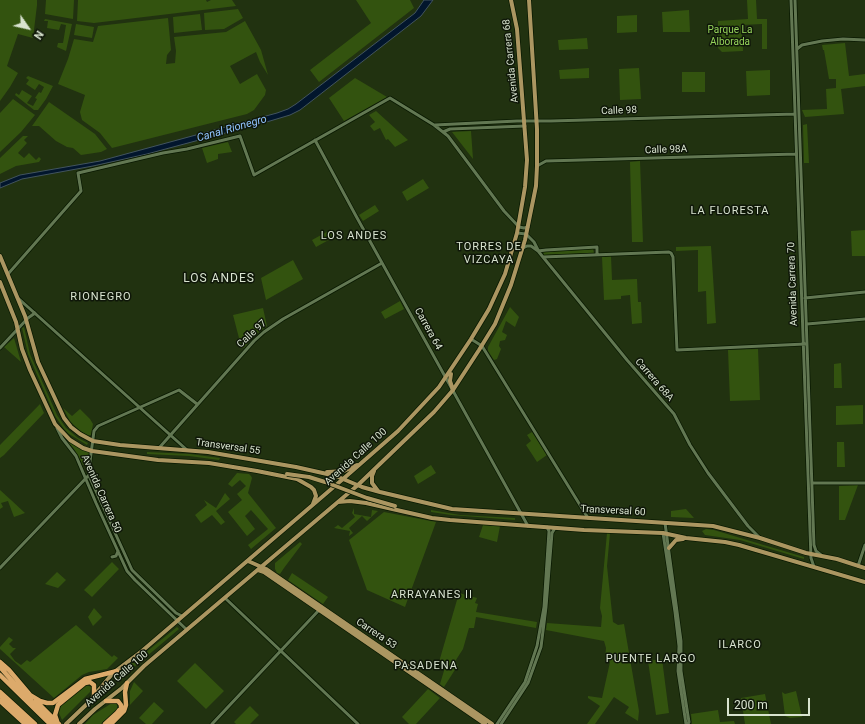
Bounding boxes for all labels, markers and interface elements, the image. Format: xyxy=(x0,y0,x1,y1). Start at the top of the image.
north arrow xyxy=(8,8,48,48)
street label: Avenida Carrera 68 xyxy=(501,19,521,103)
park label: Parque La Alborada xyxy=(708,24,752,48)
text: N xyxy=(31,28,46,42)
street label: Calle 98 xyxy=(601,104,637,118)
water label: Canal Rionegro xyxy=(196,113,268,145)
street label: Calle 98A xyxy=(645,143,687,157)
district label: LA FLORESTA xyxy=(690,204,770,218)
district label: LOS ANDES xyxy=(321,229,387,243)
district label: TORRES DE VIZCAYA xyxy=(456,240,522,266)
street label: Avenida Carrera 70 xyxy=(786,242,800,326)
district label: LOS ANDES xyxy=(183,272,255,286)
district label: RIONEGRO xyxy=(70,290,132,304)
street label: Carrera 64 xyxy=(412,306,444,352)
street label: Calle 97 xyxy=(235,317,269,351)
street label: Carrera 68A xyxy=(632,356,676,404)
street label: Avenida Calle 100 xyxy=(323,426,389,488)
street label: Transversal 55 xyxy=(195,437,261,457)
street label: Avenida Carrera 50 xyxy=(78,453,124,535)
street label: Transversal 60 xyxy=(580,503,646,519)
district label: ARRAYANES II xyxy=(391,588,473,602)
street label: Carrera 53 xyxy=(353,616,399,652)
district label: ILARCO xyxy=(718,638,762,652)
street label: Avenida Calle 100 xyxy=(83,648,151,710)
district label: PUENTE LARGO xyxy=(606,652,696,666)
district label: PASADENA xyxy=(394,659,458,673)
scale bar xyxy=(729,690,812,716)
text: 200 m xyxy=(734,698,768,712)

